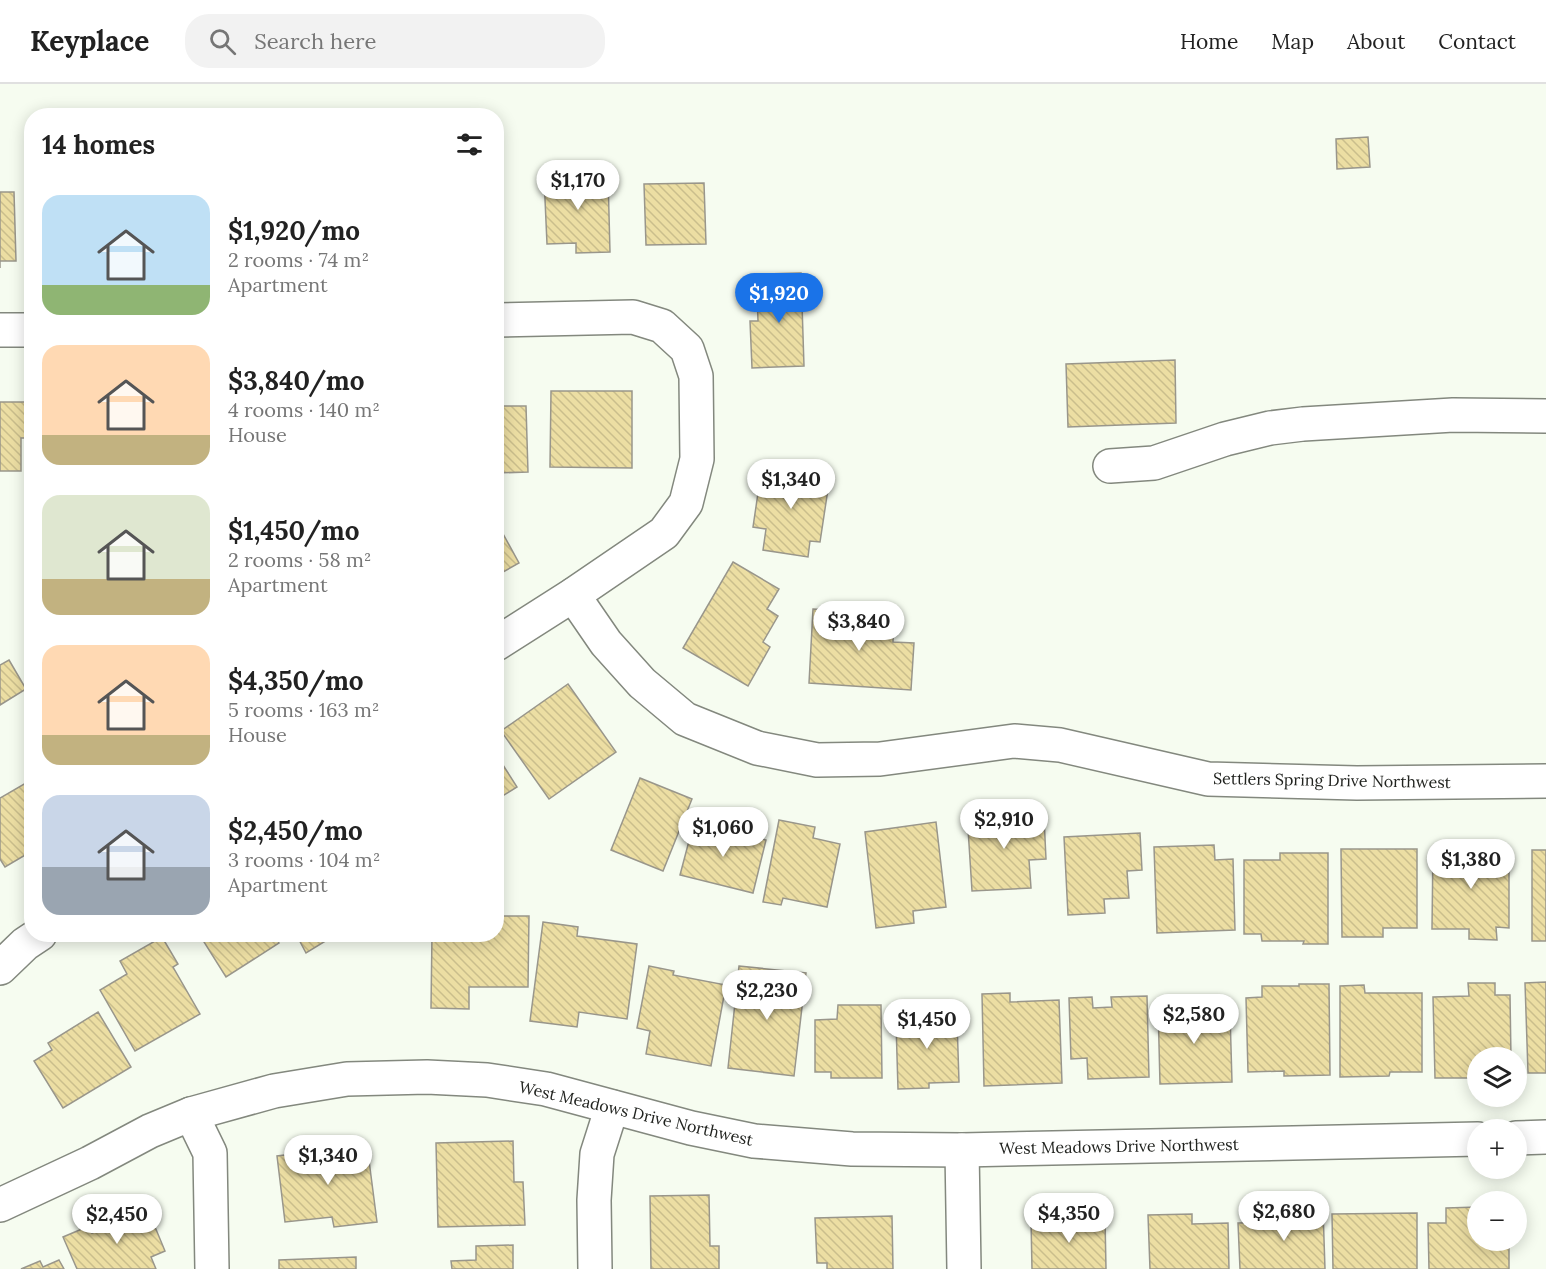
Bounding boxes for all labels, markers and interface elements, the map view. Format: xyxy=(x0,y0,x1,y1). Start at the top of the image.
search box xyxy=(185,14,605,68)
text: Keyplace xyxy=(30,23,149,59)
icon: search xyxy=(206,25,239,58)
text: Search here xyxy=(254,27,376,55)
text: Home xyxy=(1180,28,1238,55)
text: Map xyxy=(1271,28,1314,55)
text: About xyxy=(1347,28,1405,55)
text: Contact xyxy=(1438,28,1516,55)
text: 14 homes xyxy=(42,128,155,161)
icon: filters xyxy=(453,128,486,161)
pin: $1,170 xyxy=(529,160,627,211)
text: $1,170 xyxy=(550,167,606,192)
text: $1,920/mo xyxy=(228,214,360,247)
icon: home xyxy=(90,219,162,291)
text: 2 rooms · 74 m² xyxy=(228,247,369,272)
text: Apartment xyxy=(228,272,328,297)
pin: $1,920 xyxy=(730,273,828,324)
text: $1,920 xyxy=(749,280,809,305)
text: $3,840/mo xyxy=(228,364,364,397)
icon: home xyxy=(90,369,162,441)
text: 4 rooms · 140 m² xyxy=(228,397,380,422)
text: House xyxy=(228,422,287,447)
pin: $1,340 xyxy=(742,459,840,510)
text: $1,340 xyxy=(761,466,821,491)
text: $1,450/mo xyxy=(228,514,360,547)
icon: home xyxy=(90,519,162,591)
text: 2 rooms · 58 m² xyxy=(228,547,372,572)
text: Apartment xyxy=(228,572,328,597)
pin: $3,840 xyxy=(810,601,908,652)
text: $3,840 xyxy=(827,608,891,633)
text: $4,350/mo xyxy=(228,664,364,697)
icon: home xyxy=(90,669,162,741)
text: 5 rooms · 163 m² xyxy=(228,697,380,722)
text: House xyxy=(228,722,287,747)
street label: Settlers Spring Drive Northwest xyxy=(1213,768,1452,792)
pin: $2,910 xyxy=(955,799,1053,850)
text: $2,910 xyxy=(974,806,1034,831)
pin: $1,060 xyxy=(674,807,772,858)
text: $2,450/mo xyxy=(228,814,363,847)
text: $1,060 xyxy=(692,814,754,839)
icon: home xyxy=(90,819,162,891)
pin: $1,380 xyxy=(1422,839,1520,890)
text: $1,380 xyxy=(1441,846,1501,871)
text: 3 rooms · 104 m² xyxy=(228,847,380,872)
text: Apartment xyxy=(228,872,328,897)
pin: $2,230 xyxy=(718,970,816,1021)
text: $2,230 xyxy=(736,977,798,1002)
pin: $2,580 xyxy=(1145,994,1243,1045)
pin: $1,450 xyxy=(878,999,976,1050)
text: $2,580 xyxy=(1163,1001,1225,1026)
text: $1,450 xyxy=(897,1006,957,1031)
map controls xyxy=(1467,1047,1527,1251)
button: layers xyxy=(1467,1047,1527,1107)
street label: West Meadows Drive Northwest xyxy=(517,1076,756,1150)
button: + xyxy=(1467,1119,1527,1179)
street label: West Meadows Drive Northwest xyxy=(999,1134,1240,1158)
pin: $1,340 xyxy=(279,1135,377,1186)
text: $1,340 xyxy=(298,1142,358,1167)
pin: $2,680 xyxy=(1235,1191,1333,1242)
button: − xyxy=(1467,1191,1527,1251)
pin: $4,350 xyxy=(1020,1193,1118,1244)
pin: $2,450 xyxy=(68,1194,166,1245)
text: $2,680 xyxy=(1252,1198,1316,1223)
text: $4,350 xyxy=(1038,1200,1100,1225)
text: $2,450 xyxy=(86,1201,148,1226)

